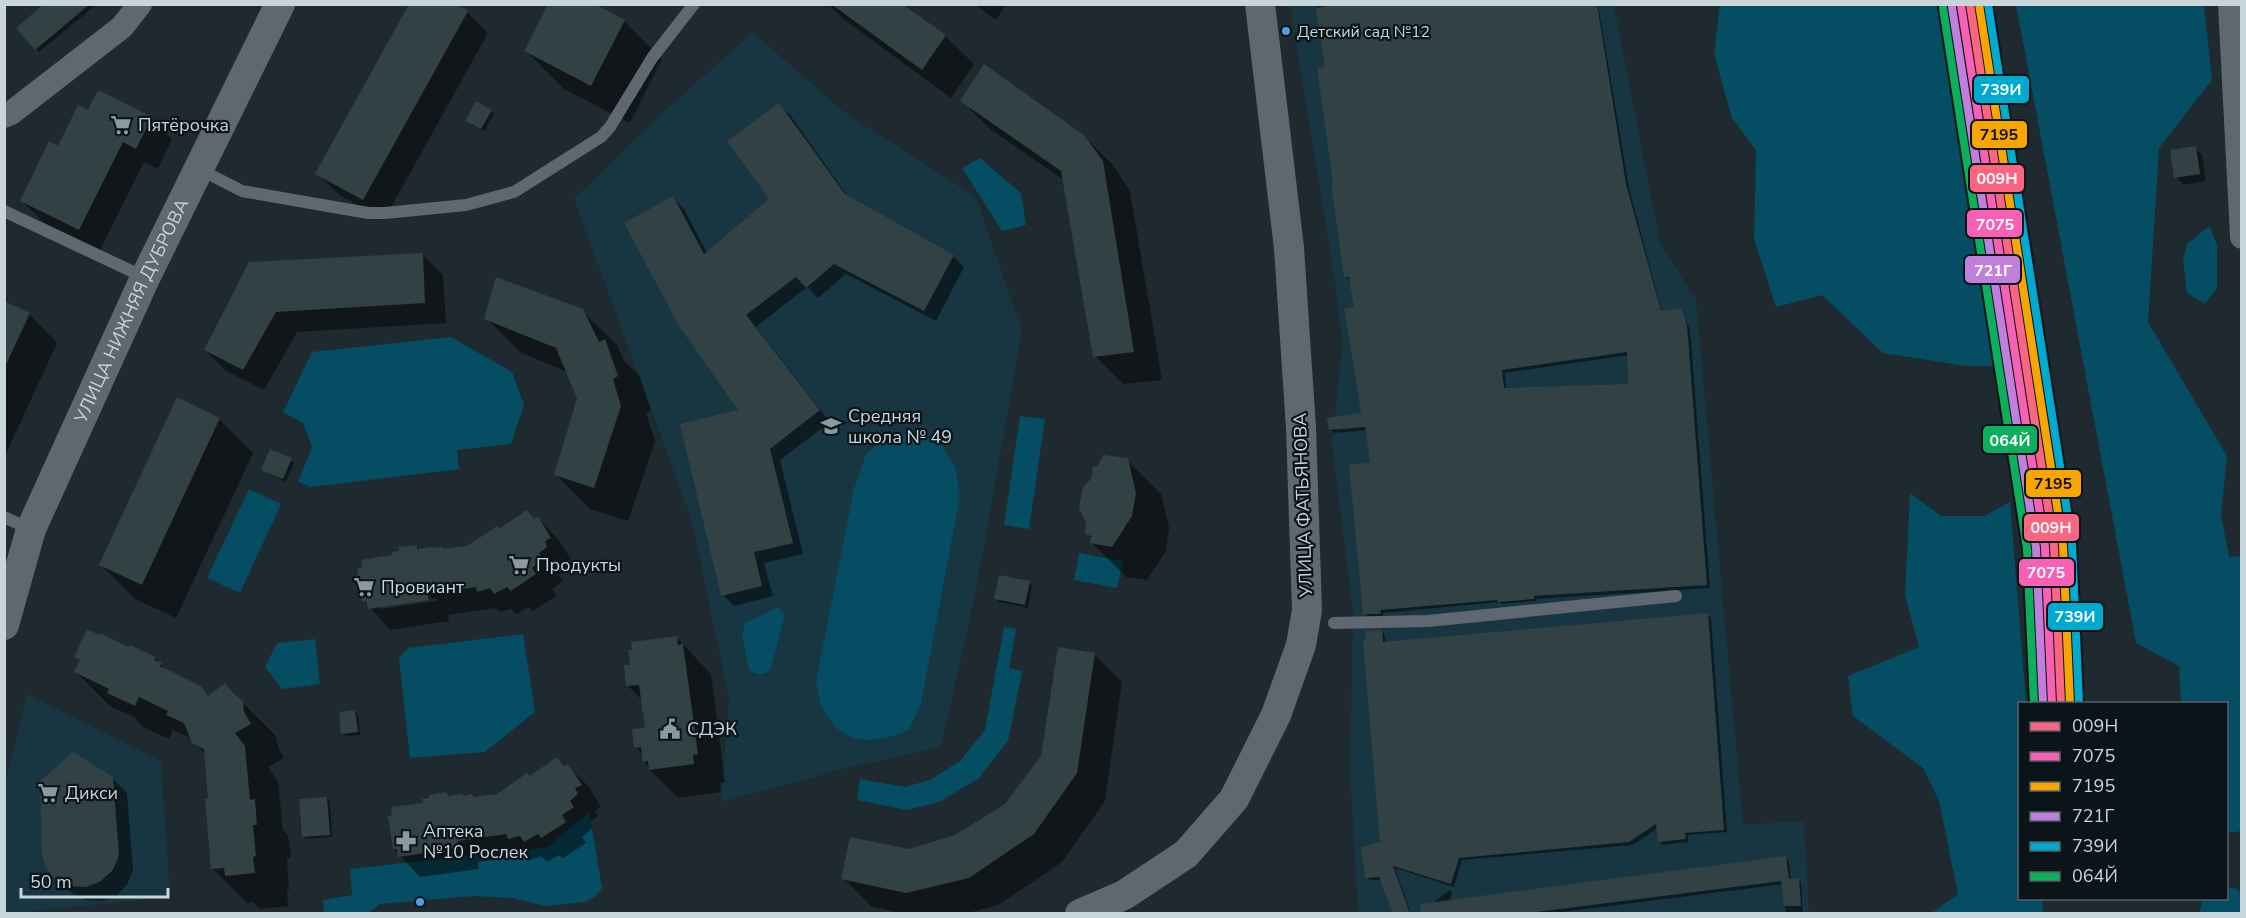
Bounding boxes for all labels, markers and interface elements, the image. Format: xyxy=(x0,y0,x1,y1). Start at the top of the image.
place label: Детский сад №12 xyxy=(1297,21,1430,43)
marker: Детский сад №12 xyxy=(1280,25,1292,37)
line badge: 739И xyxy=(1973,75,2030,104)
text: 739И xyxy=(1981,79,2021,101)
supermarket icon: Пятёрочка xyxy=(109,113,133,137)
place label: Пятёрочка xyxy=(138,113,229,137)
line badge: 7195 xyxy=(1971,120,2028,149)
text: 7195 xyxy=(1980,124,2018,146)
line badge: 009Н xyxy=(1969,164,2025,193)
text: 009Н xyxy=(1976,168,2018,190)
street label: УЛИЦА НИЖНЯЯ ДУБРОВА xyxy=(68,195,194,428)
line badge: 7075 xyxy=(1966,209,2023,238)
text: 7075 xyxy=(1976,214,2014,236)
line badge: 721Г xyxy=(1964,255,2021,284)
text: 721Г xyxy=(1974,260,2012,282)
place label: Средняя школа № 49 xyxy=(848,404,952,449)
street label: УЛИЦА ФАТЬЯНОВА xyxy=(1288,412,1318,599)
school or university icon: Средняя школа № 49 xyxy=(819,414,843,438)
line badge: 064Й xyxy=(1982,425,2038,454)
text: 064Й xyxy=(1990,430,2030,452)
line badge: 7195 xyxy=(2025,469,2082,498)
text: 7195 xyxy=(2034,473,2072,495)
line badge: 009Н xyxy=(2023,513,2080,542)
text: 009Н xyxy=(2030,517,2072,539)
supermarket icon: Продукты xyxy=(507,553,531,577)
place label: Продукты xyxy=(536,553,621,577)
line badge: 7075 xyxy=(2018,558,2075,587)
text: 7075 xyxy=(2027,562,2065,584)
supermarket icon: Провиант xyxy=(352,575,376,599)
place label: Провиант xyxy=(381,575,464,599)
line badge: 739И xyxy=(2047,602,2104,631)
text: 739И xyxy=(2055,606,2095,628)
legend xyxy=(2018,702,2228,900)
text: 009Н xyxy=(2072,714,2118,738)
public building icon: СДЭК xyxy=(658,717,682,741)
place label: СДЭК xyxy=(687,717,737,741)
text: 7075 xyxy=(2072,744,2115,768)
text: 7195 xyxy=(2072,774,2115,798)
supermarket icon: Дикси xyxy=(36,781,60,805)
place label: Дикси xyxy=(65,781,118,805)
text: 721Г xyxy=(2072,804,2114,828)
place label: Аптека №10 Рослек xyxy=(423,819,529,864)
pharmacy icon: Аптека №10 Рослек xyxy=(394,829,418,853)
text: 739И xyxy=(2072,834,2118,858)
scale bar xyxy=(21,861,168,899)
text: 064Й xyxy=(2072,864,2118,888)
text: 50 m xyxy=(30,870,72,894)
unlabelled marker xyxy=(414,896,426,908)

